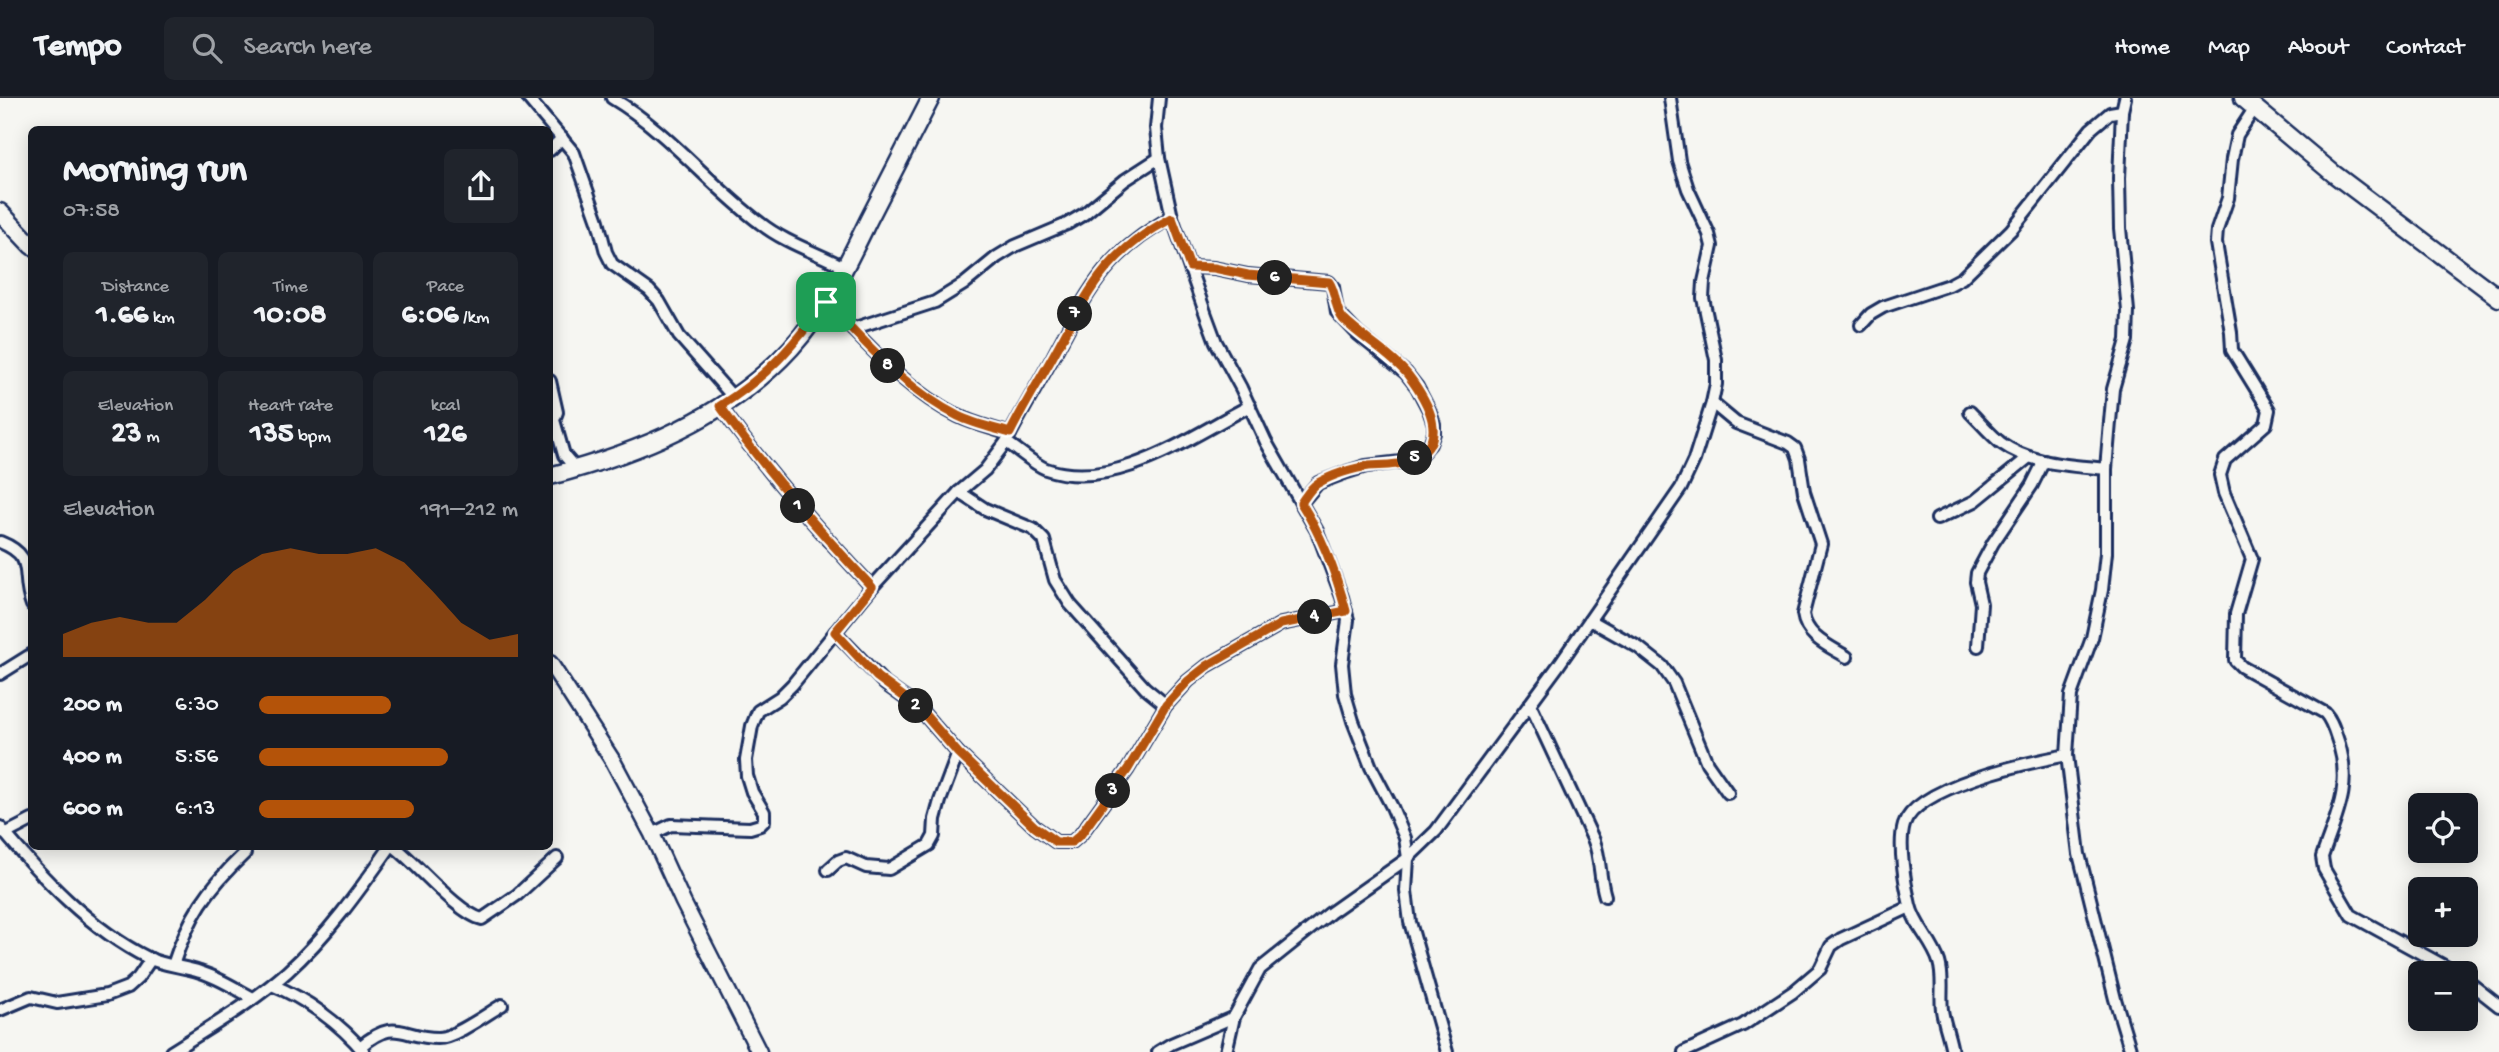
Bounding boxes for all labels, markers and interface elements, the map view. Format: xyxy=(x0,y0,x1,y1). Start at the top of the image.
search box xyxy=(164,17,654,80)
text: Tempo xyxy=(35,29,122,67)
icon: search xyxy=(188,29,226,67)
text: Search here xyxy=(244,33,372,64)
text: Home xyxy=(2114,34,2170,63)
text: Map xyxy=(2208,34,2250,63)
text: About xyxy=(2288,34,2348,63)
text: Contact xyxy=(2386,34,2464,63)
button: share xyxy=(444,149,518,223)
text: Morning run xyxy=(63,150,247,194)
text: 07:58 xyxy=(63,198,120,225)
pin: 6 xyxy=(1258,260,1292,296)
text: 6 xyxy=(1270,266,1279,289)
pin xyxy=(796,272,856,332)
text: Distance xyxy=(102,276,169,299)
text: Time xyxy=(273,276,308,299)
text: Pace xyxy=(427,276,464,299)
icon: arrive xyxy=(807,283,845,321)
pin: 7 xyxy=(1058,296,1092,332)
text: 1.66 xyxy=(96,299,148,334)
text: 10:08 xyxy=(254,299,327,334)
text: 6:06 xyxy=(402,299,458,334)
text: 7 xyxy=(1070,302,1079,325)
text: km xyxy=(148,307,175,330)
text: /km xyxy=(458,307,489,330)
pin: 8 xyxy=(870,348,906,384)
text: 8 xyxy=(882,354,893,377)
text: Elevation xyxy=(98,395,173,418)
text: Heart rate xyxy=(248,395,333,418)
text: kcal xyxy=(431,395,460,418)
text: 23 xyxy=(111,418,142,453)
text: 135 xyxy=(250,418,294,453)
text: 126 xyxy=(424,418,467,453)
text: m xyxy=(142,426,160,449)
text: bpm xyxy=(294,426,331,449)
pin: 5 xyxy=(1398,440,1432,476)
text: 5 xyxy=(1410,446,1420,469)
pin: 1 xyxy=(780,488,816,524)
text: 1 xyxy=(794,494,801,517)
text: Elevation xyxy=(63,497,154,524)
text: 191–212 m xyxy=(420,497,518,524)
pin: 4 xyxy=(1298,600,1332,634)
text: 4 xyxy=(1310,605,1319,628)
pin: 2 xyxy=(898,688,934,724)
text: 200 m xyxy=(63,692,122,719)
text: 6:30 xyxy=(175,692,219,719)
text: 2 xyxy=(911,694,920,717)
text: 400 m xyxy=(63,744,122,771)
text: 5:56 xyxy=(175,744,218,771)
pin: 3 xyxy=(1096,774,1130,808)
text: 3 xyxy=(1108,779,1117,802)
map controls xyxy=(2408,793,2478,1031)
button: locate xyxy=(2408,793,2478,863)
text: 600 m xyxy=(63,796,123,823)
text: 6:13 xyxy=(175,796,215,823)
button: + xyxy=(2408,877,2478,947)
button: − xyxy=(2408,961,2478,1031)

